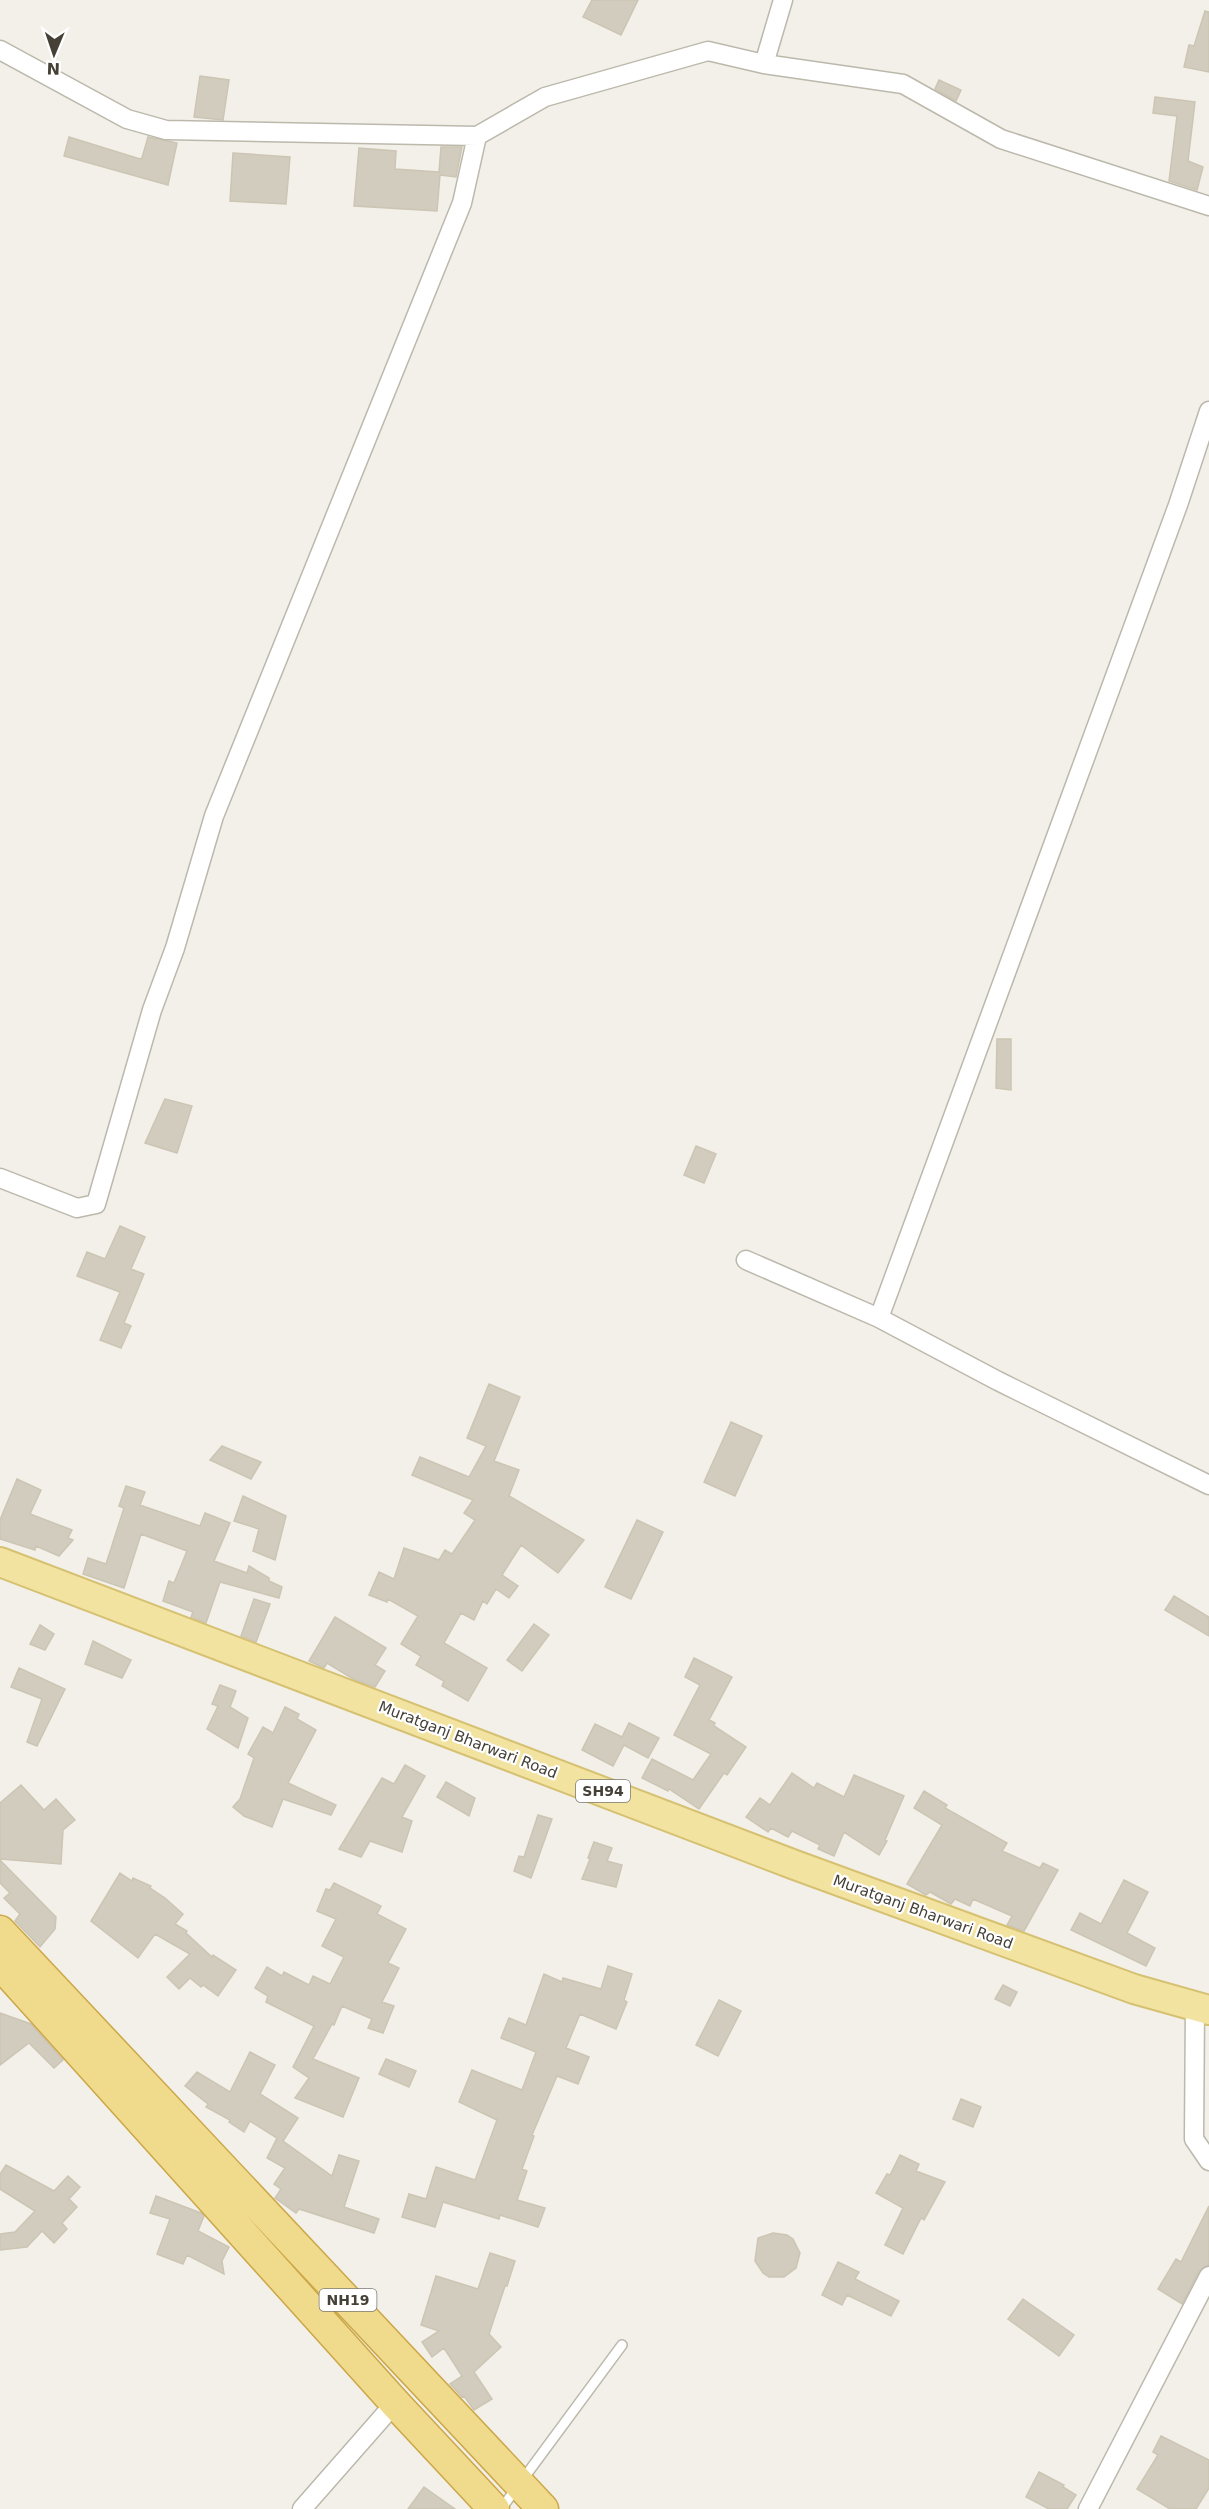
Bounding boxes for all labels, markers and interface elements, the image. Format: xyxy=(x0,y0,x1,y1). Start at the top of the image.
north arrow xyxy=(24,24,84,84)
text: N xyxy=(46,59,61,78)
street label: Muratganj Bharwari Road xyxy=(376,1698,560,1782)
road number: SH94 xyxy=(576,1780,630,1802)
street label: Muratganj Bharwari Road xyxy=(831,1871,1015,1953)
road number: NH19 xyxy=(320,2289,376,2311)

